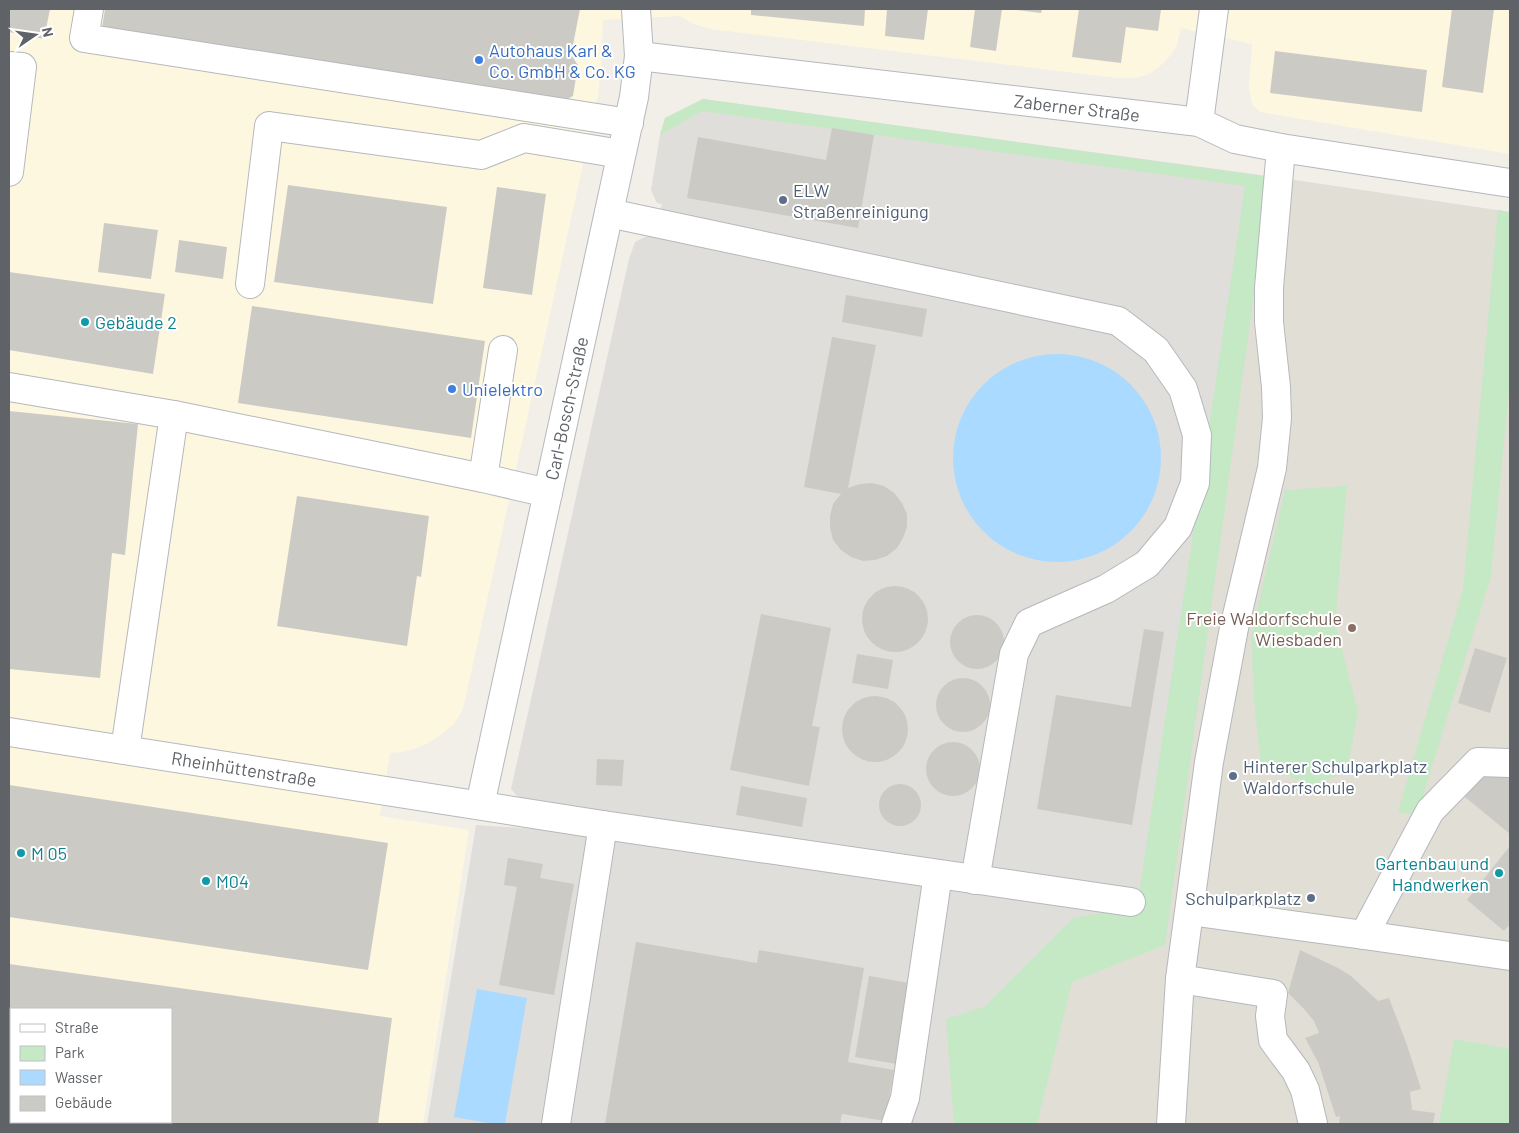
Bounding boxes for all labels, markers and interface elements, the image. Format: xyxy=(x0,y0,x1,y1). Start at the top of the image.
north arrow xyxy=(10,10,60,60)
text: N xyxy=(39,26,57,38)
place label: Autohaus Karl & Co. GmbH & Co. KG xyxy=(489,39,636,82)
marker: Autohaus Karl & Co. GmbH & Co. KG xyxy=(473,54,485,66)
street label: Zaberner Straße xyxy=(1013,89,1141,126)
place label: ELW Straßenreinigung xyxy=(793,179,929,222)
marker: ELW Straßenreinigung xyxy=(777,194,789,206)
place label: Gebäude 2 xyxy=(95,311,177,333)
marker: Gebäude 2 xyxy=(79,316,91,328)
street label: Carl-Bosch-Straße xyxy=(540,335,593,482)
place label: Unielektro xyxy=(462,378,543,400)
marker: Unielektro xyxy=(446,383,458,395)
place label: Freie Waldorfschule Wiesbaden xyxy=(1186,607,1342,650)
marker: Freie Waldorfschule Wiesbaden xyxy=(1346,622,1358,634)
street label: Rheinhüttenstraße xyxy=(170,747,318,791)
place label: Hinterer Schulparkplatz Waldorfschule xyxy=(1243,755,1427,798)
marker: Hinterer Schulparkplatz Waldorfschule xyxy=(1227,770,1239,782)
place label: M 05 xyxy=(31,842,67,864)
marker: M 05 xyxy=(15,847,27,859)
place label: Gartenbau und Handwerken xyxy=(1375,852,1489,895)
marker: Gartenbau und Handwerken xyxy=(1493,867,1505,879)
place label: M04 xyxy=(216,870,249,892)
marker: M04 xyxy=(200,875,212,887)
place label: Schulparkplatz xyxy=(1185,887,1301,909)
marker: Schulparkplatz xyxy=(1305,892,1317,904)
legend xyxy=(10,1008,172,1123)
text: Straße xyxy=(55,1018,99,1036)
text: Park xyxy=(55,1043,85,1061)
text: Wasser xyxy=(55,1068,103,1086)
text: Gebäude xyxy=(55,1093,112,1111)

